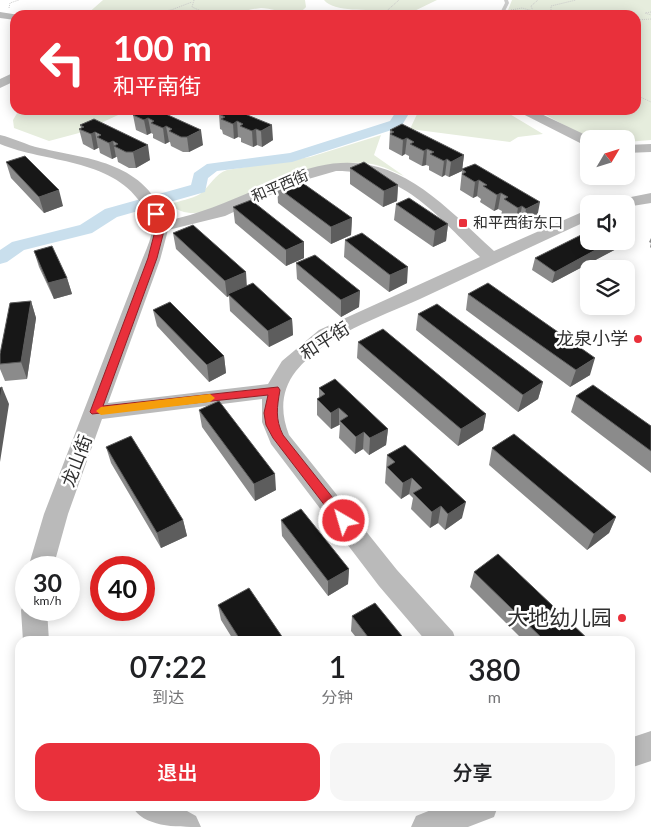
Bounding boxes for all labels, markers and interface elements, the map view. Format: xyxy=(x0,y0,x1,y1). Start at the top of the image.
text: 100 m xyxy=(113,26,212,68)
icon: left xyxy=(30,30,95,95)
text: 和平南街 xyxy=(113,72,201,99)
north arrow xyxy=(580,130,635,185)
map controls xyxy=(580,130,635,315)
street label: 和平西街 xyxy=(248,165,311,205)
pin xyxy=(135,193,177,235)
button: sound xyxy=(580,195,635,250)
icon: arrive xyxy=(142,200,170,228)
place label: 和平西街东口 xyxy=(473,213,563,231)
marker: 和平西街东口 xyxy=(457,217,469,229)
button: layers xyxy=(580,260,635,315)
street label: 和平街 xyxy=(296,317,353,364)
place label: 龙泉小学 xyxy=(556,327,628,349)
marker: 龙泉小学 xyxy=(632,333,644,345)
street label: 龙山街 xyxy=(56,431,96,490)
position arrow xyxy=(317,494,369,546)
speed limit sign: 40 xyxy=(90,556,155,621)
text: 30 xyxy=(33,567,62,597)
text: km/h xyxy=(33,593,62,608)
place label: 大地幼儿园 xyxy=(507,604,612,629)
marker: 大地幼儿园 xyxy=(616,612,628,624)
text: 07:22 xyxy=(130,648,207,684)
text: 1 xyxy=(329,648,346,684)
text: 380 xyxy=(468,651,520,687)
text: 到达 xyxy=(152,687,184,706)
text: 分钟 xyxy=(321,687,354,706)
text: m xyxy=(488,687,501,706)
button: 退出 xyxy=(35,743,320,801)
button: 分享 xyxy=(330,743,615,801)

